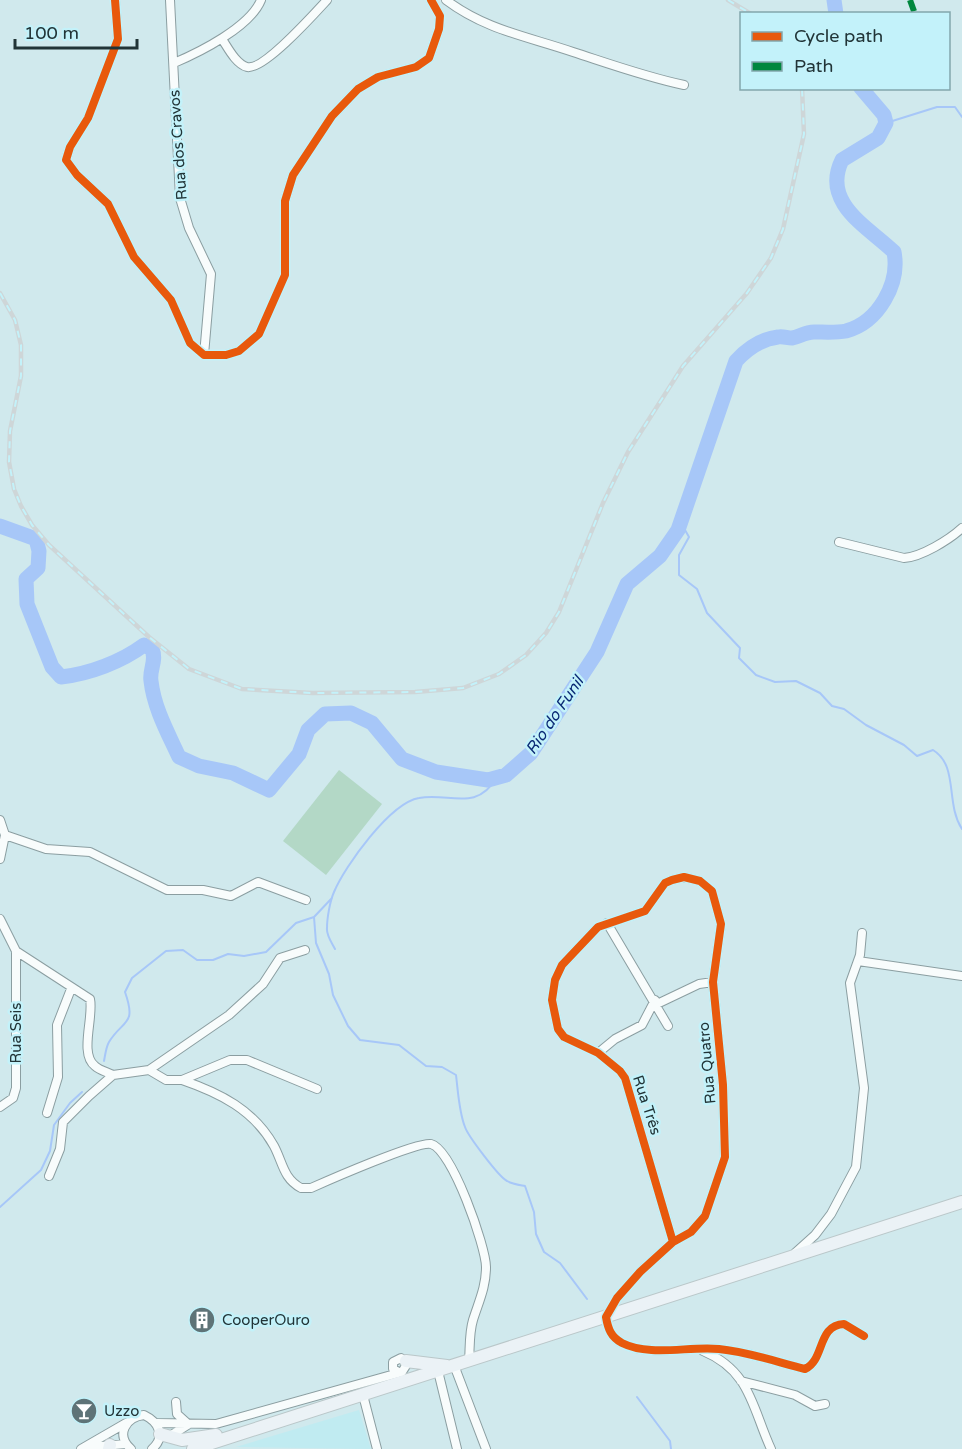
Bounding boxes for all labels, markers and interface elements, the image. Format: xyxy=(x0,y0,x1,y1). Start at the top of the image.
scale bar xyxy=(15,12,136,50)
legend xyxy=(740,12,950,90)
text: 100 m xyxy=(24,22,79,44)
text: Cycle path xyxy=(794,25,883,47)
text: Path xyxy=(794,55,833,77)
street label: Rua dos Cravos xyxy=(165,89,191,201)
water label: Rio do Funil xyxy=(521,671,589,758)
street label: Rua Seis xyxy=(7,1003,25,1063)
street label: Rua Quatro xyxy=(694,1021,720,1105)
street label: Rua Três xyxy=(629,1073,665,1137)
building icon: CooperOuro xyxy=(187,1305,217,1335)
place label: CooperOuro xyxy=(222,1311,310,1329)
bar icon: Uzzo xyxy=(69,1396,99,1426)
place label: Uzzo xyxy=(104,1402,139,1420)

